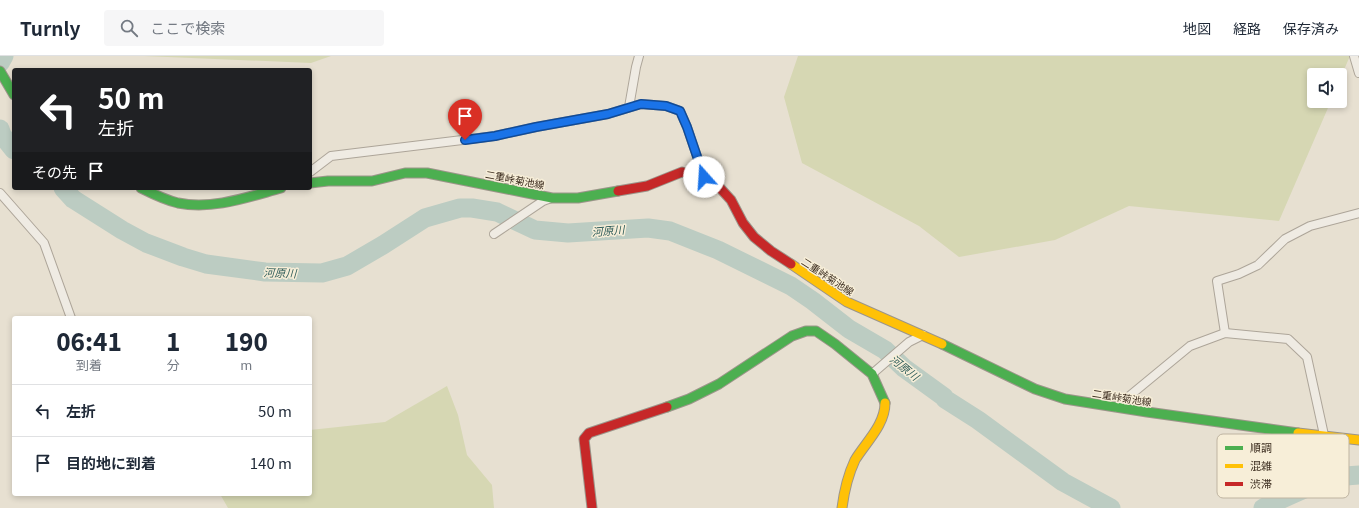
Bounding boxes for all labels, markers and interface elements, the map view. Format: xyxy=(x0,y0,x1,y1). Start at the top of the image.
search box xyxy=(104,10,384,46)
text: Turnly xyxy=(20,14,80,41)
icon: search xyxy=(118,17,140,39)
text: ここで検索 xyxy=(150,17,225,38)
text: 地図 xyxy=(1183,18,1211,38)
text: 経路 xyxy=(1233,18,1261,38)
text: 保存済み xyxy=(1283,18,1339,38)
map controls xyxy=(1307,68,1347,108)
button: sound xyxy=(1307,68,1347,108)
text: 50 m xyxy=(98,77,164,117)
icon: left xyxy=(32,84,84,136)
pin xyxy=(448,99,482,140)
icon: arrive xyxy=(454,105,476,127)
text: 左折 xyxy=(98,114,134,140)
position arrow xyxy=(683,156,725,198)
icon: arrive xyxy=(85,160,107,182)
text: その先 xyxy=(32,161,77,182)
street label: 二重峠菊池線 xyxy=(484,166,546,192)
water label: 河原川 xyxy=(591,221,626,239)
street label: 二重峠菊池線 xyxy=(799,253,857,299)
water label: 河原川 xyxy=(263,263,298,281)
text: 06:41 xyxy=(56,323,122,358)
text: 1 xyxy=(166,323,180,358)
text: 190 xyxy=(225,323,268,358)
water label: 河原川 xyxy=(887,350,924,384)
text: 到着 xyxy=(76,355,102,374)
text: 分 xyxy=(167,355,180,374)
text: m xyxy=(240,355,252,374)
street label: 二重峠菊池線 xyxy=(1091,385,1153,409)
icon: left xyxy=(32,400,54,422)
text: 左折 xyxy=(66,400,96,421)
text: 50 m xyxy=(258,400,292,421)
legend xyxy=(1217,434,1349,498)
text: 順調 xyxy=(1250,439,1272,455)
icon: arrive xyxy=(32,452,54,474)
text: 目的地に到着 xyxy=(66,452,156,473)
text: 140 m xyxy=(250,452,292,473)
text: 混雑 xyxy=(1250,457,1272,473)
text: 渋滞 xyxy=(1250,475,1272,491)

